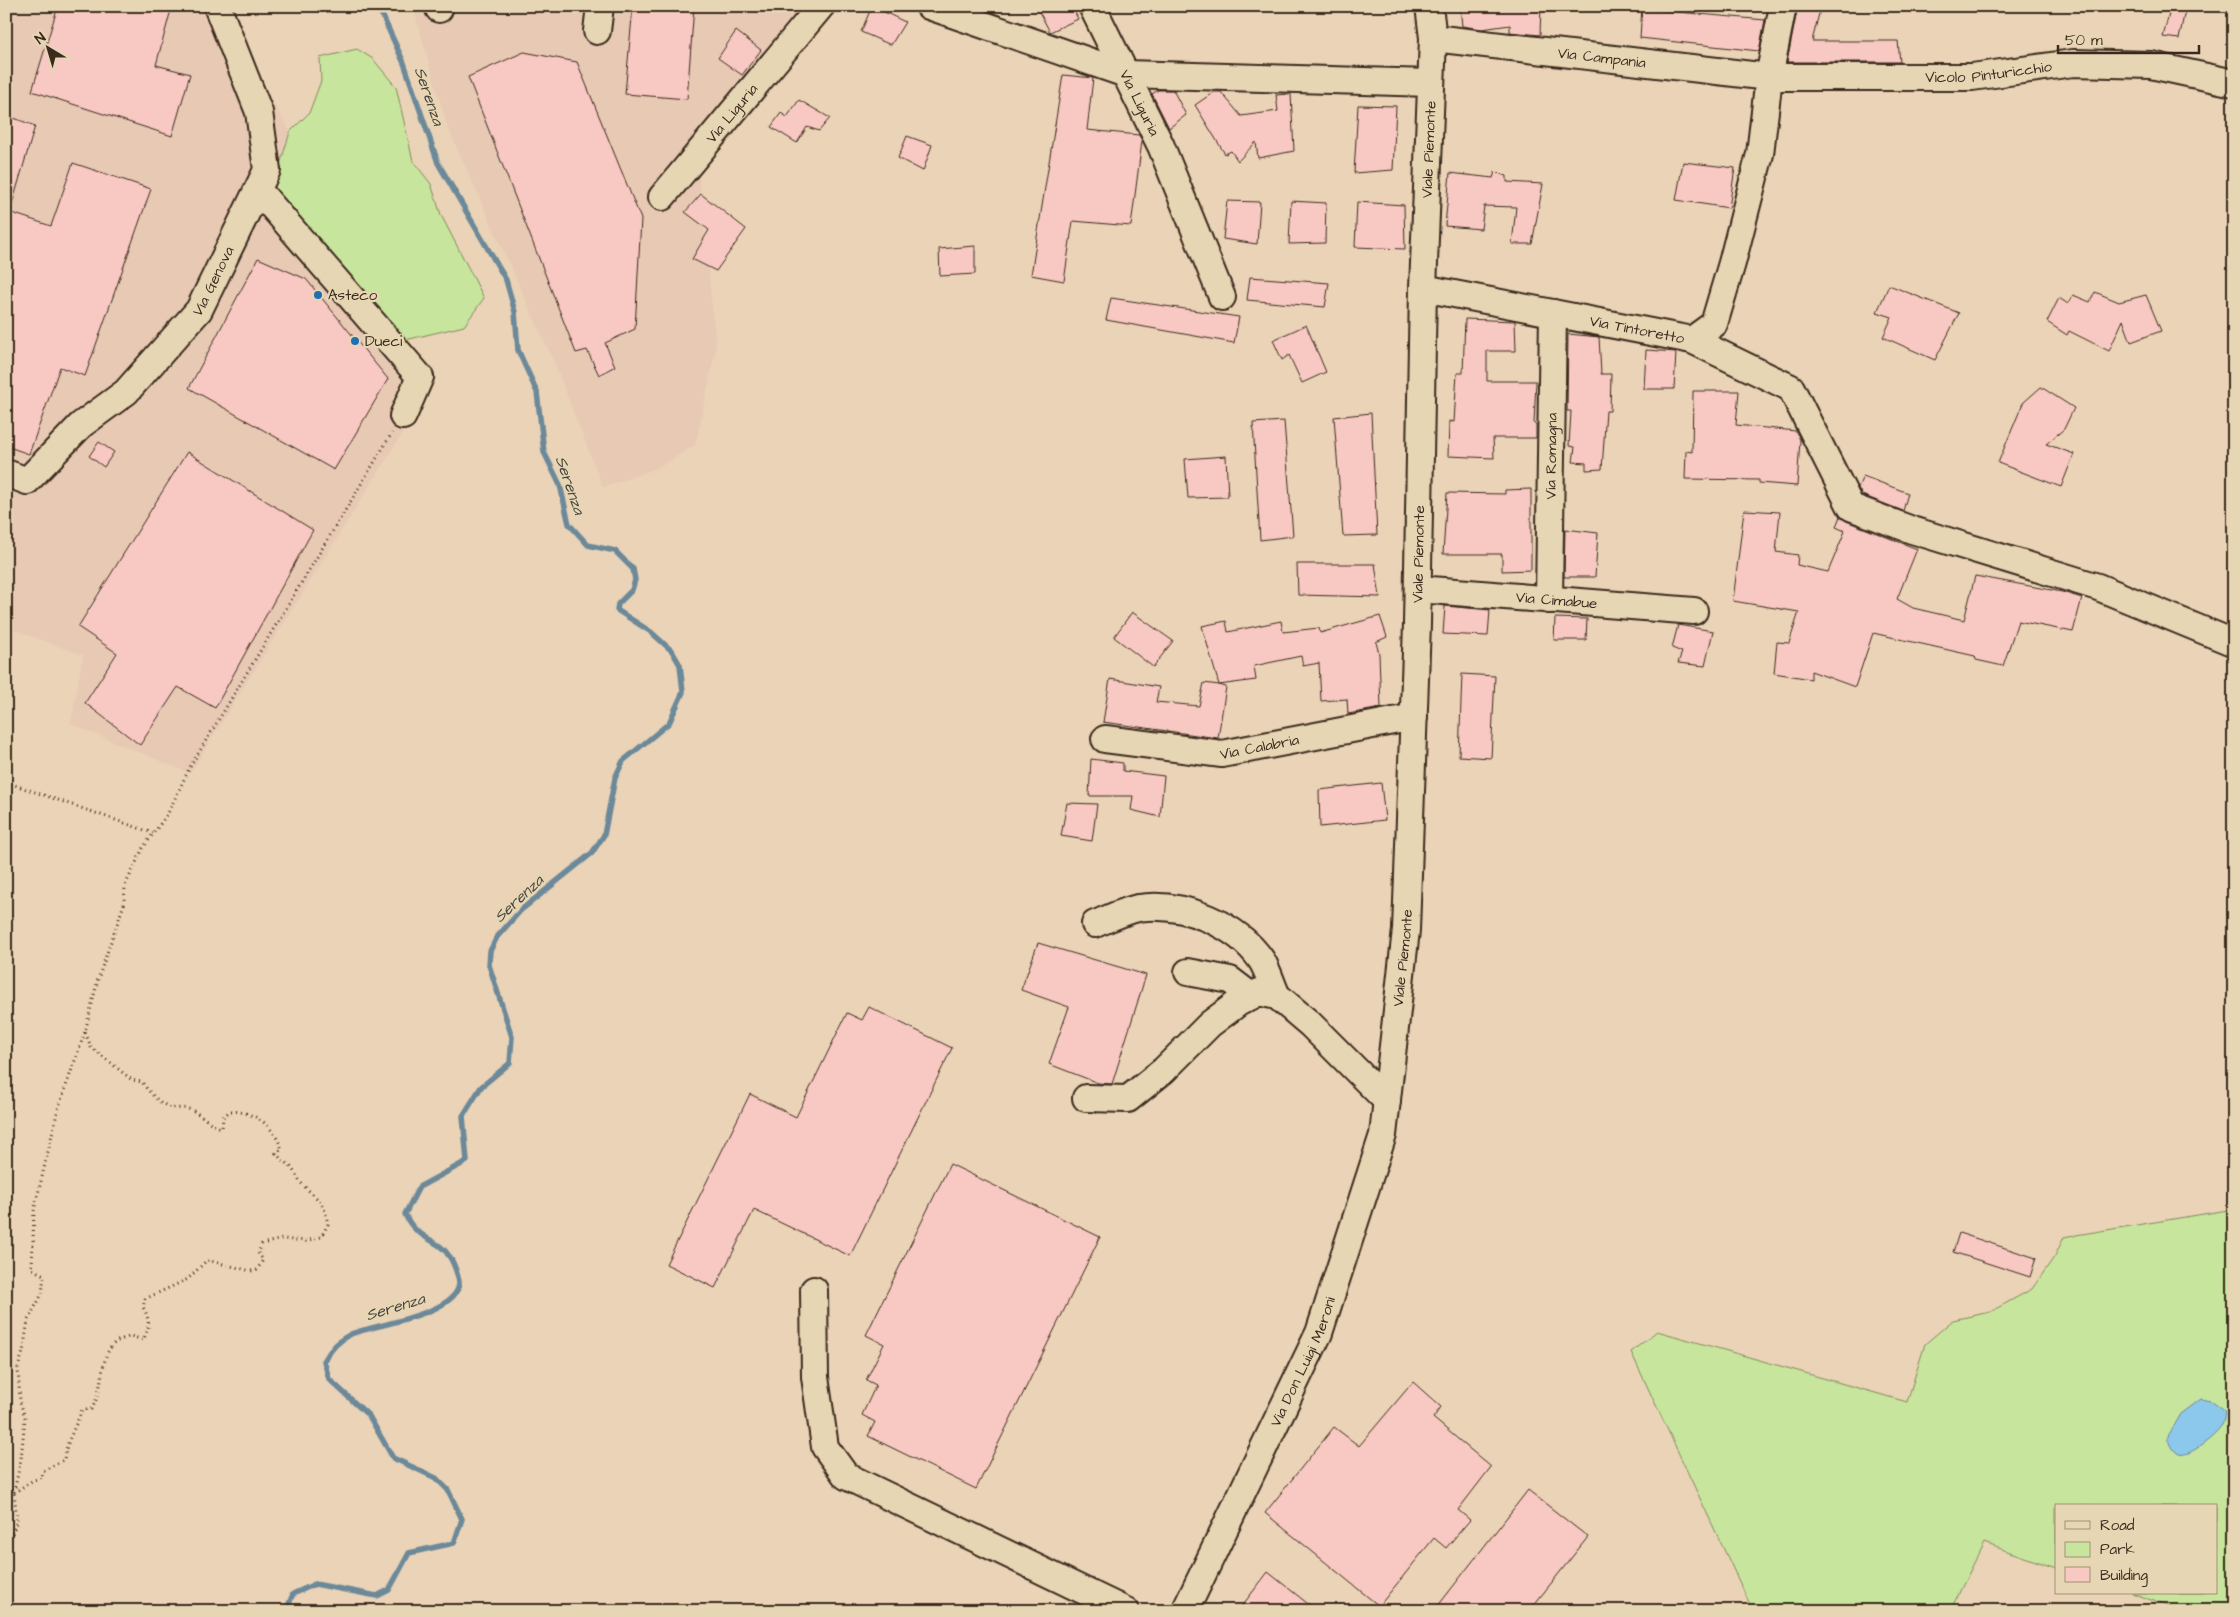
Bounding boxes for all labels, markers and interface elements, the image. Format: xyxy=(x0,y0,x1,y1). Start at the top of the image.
north arrow xyxy=(22,22,72,72)
scale bar xyxy=(2058,22,2199,54)
text: N xyxy=(31,28,50,49)
text: 50 m xyxy=(2065,30,2103,51)
street label: Via Campania xyxy=(1557,43,1647,74)
street label: Vicolo Pinturicchio xyxy=(1925,56,2054,88)
water label: Serenza xyxy=(409,64,450,129)
street label: Via Liguria xyxy=(1114,66,1165,140)
street label: Via Liguria xyxy=(701,79,763,148)
street label: Viale Piemonte xyxy=(1417,100,1441,199)
street label: Via Genova xyxy=(188,243,240,321)
place label: Asteco xyxy=(328,285,378,306)
marker: Asteco xyxy=(312,289,324,301)
street label: Via Tintoretto xyxy=(1588,310,1687,349)
place label: Dueci xyxy=(365,331,403,352)
marker: Dueci xyxy=(349,335,361,347)
street label: Via Romagna xyxy=(1540,412,1563,500)
water label: Serenza xyxy=(550,453,591,518)
street label: Viale Piemonte xyxy=(1407,505,1430,603)
street label: Via Cimabue xyxy=(1515,587,1598,614)
street label: Via Calabria xyxy=(1218,729,1301,765)
water label: Serenza xyxy=(489,869,549,927)
street label: Viale Piemonte xyxy=(1387,909,1418,1008)
water label: Serenza xyxy=(363,1287,428,1326)
street label: Via Don Luigi Meroni xyxy=(1265,1293,1341,1430)
legend xyxy=(2055,1504,2218,1594)
text: Road xyxy=(2100,1515,2135,1536)
text: Park xyxy=(2100,1539,2135,1560)
text: Building xyxy=(2100,1565,2148,1587)

